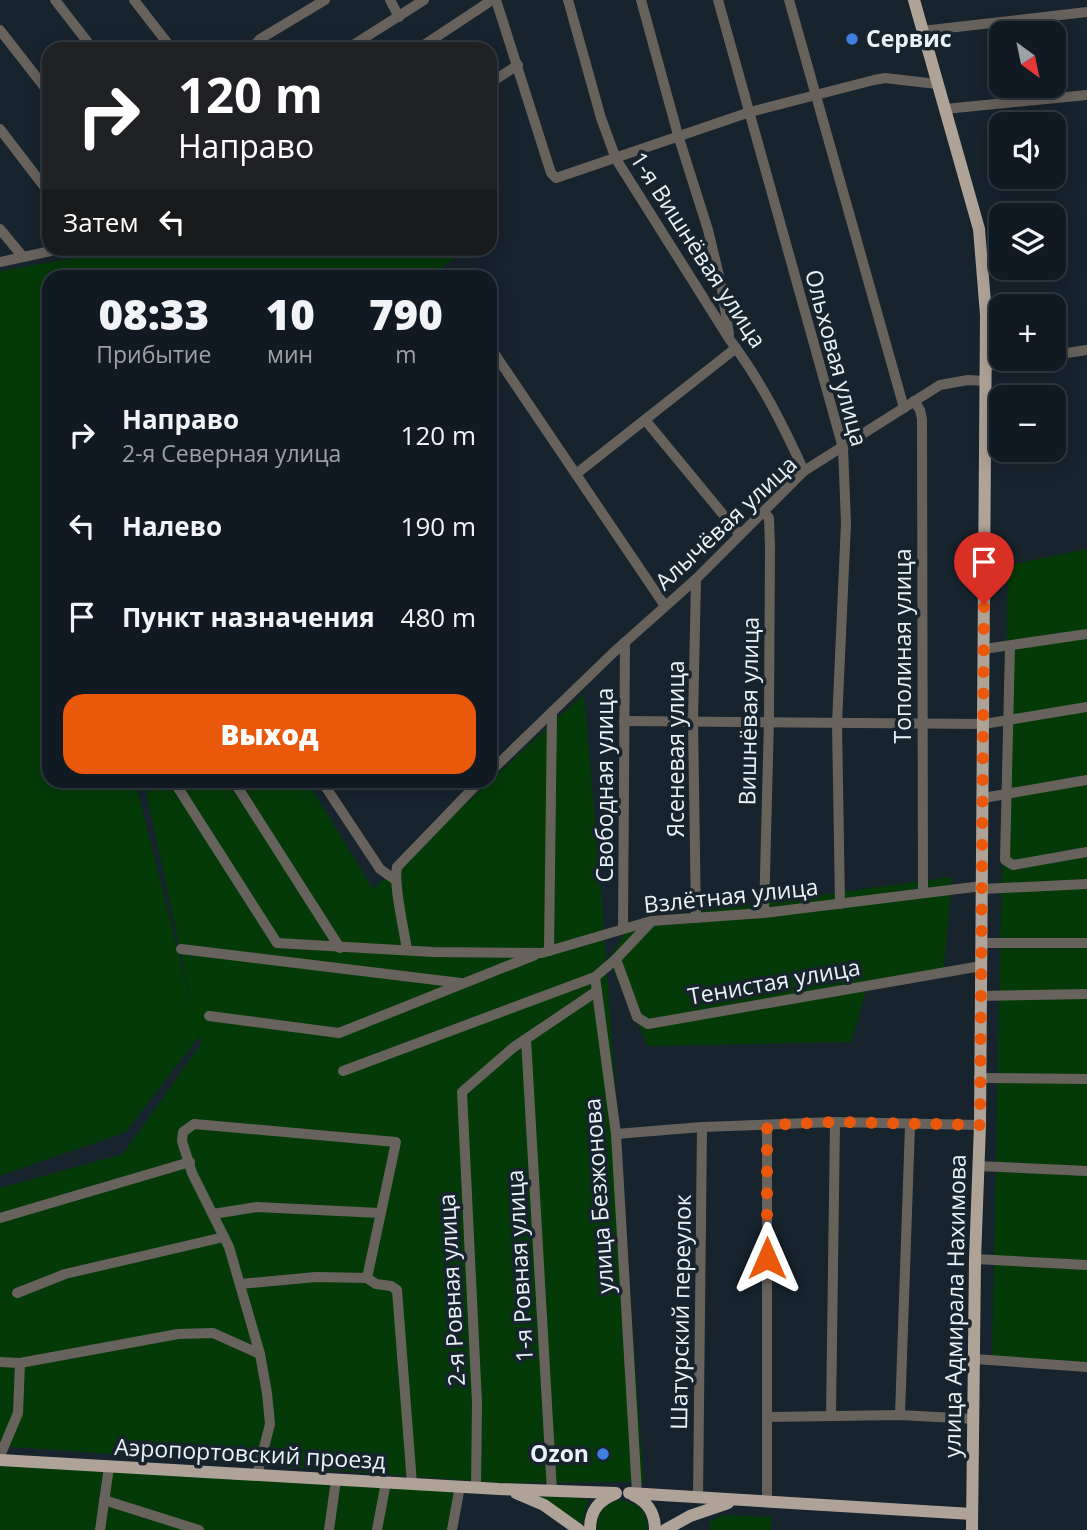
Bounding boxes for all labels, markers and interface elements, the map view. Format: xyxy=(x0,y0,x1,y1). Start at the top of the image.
north arrow xyxy=(989,21,1066,98)
map controls xyxy=(989,21,1066,462)
place label: Сервис xyxy=(866,22,952,54)
marker: Сервис xyxy=(844,31,860,47)
text: 120 m xyxy=(178,61,323,127)
icon: right xyxy=(63,70,154,161)
button: sound xyxy=(989,112,1066,189)
text: Направо xyxy=(178,124,314,167)
street label: 1-я Вишнёвая улица xyxy=(623,145,774,354)
icon: left xyxy=(153,203,191,241)
button: layers xyxy=(989,203,1066,280)
text: Затем xyxy=(63,204,139,240)
street label: Ольховая улица xyxy=(798,266,876,450)
text: 08:33 xyxy=(98,285,209,342)
text: 10 xyxy=(266,285,315,342)
text: 790 xyxy=(369,285,443,342)
button: + xyxy=(989,294,1066,371)
text: Прибытие xyxy=(96,338,211,370)
text: мин xyxy=(267,338,313,370)
text: m xyxy=(395,338,417,370)
button: − xyxy=(989,385,1066,462)
text: Направо xyxy=(122,401,239,437)
icon: right xyxy=(63,416,101,454)
text: 120 m xyxy=(401,417,476,453)
text: 2-я Северная улица xyxy=(122,437,341,469)
street label: Алычёвая улица xyxy=(647,448,803,597)
icon: left xyxy=(63,507,101,545)
text: Налево xyxy=(122,508,222,544)
text: 190 m xyxy=(401,508,476,544)
pin xyxy=(954,532,1014,604)
icon: arrive xyxy=(965,543,1003,581)
street label: Тополиная улица xyxy=(886,549,918,743)
icon: arrive xyxy=(63,598,101,636)
text: Пункт назначения xyxy=(122,599,375,635)
text: 480 m xyxy=(401,599,476,635)
street label: Вишнёвая улица xyxy=(730,616,766,806)
street label: Ясеневая улица xyxy=(659,660,691,838)
street label: Свободная улица xyxy=(588,688,620,882)
button: Выход xyxy=(63,694,476,774)
street label: Взлётная улица xyxy=(642,870,820,920)
street label: Тенистая улица xyxy=(685,950,863,1012)
street label: улица Безжонова xyxy=(575,1097,621,1295)
street label: улица Адмирала Нахимова xyxy=(935,1154,973,1458)
street label: 1-я Ровная улица xyxy=(498,1169,540,1363)
street label: 2-я Ровная улица xyxy=(430,1193,472,1387)
street label: Шатурский переулок xyxy=(662,1194,698,1430)
position arrow xyxy=(730,1221,804,1295)
street label: Аэропортовский проезд xyxy=(114,1430,386,1476)
place label: Ozon xyxy=(530,1437,589,1469)
marker: Ozon xyxy=(595,1446,611,1462)

